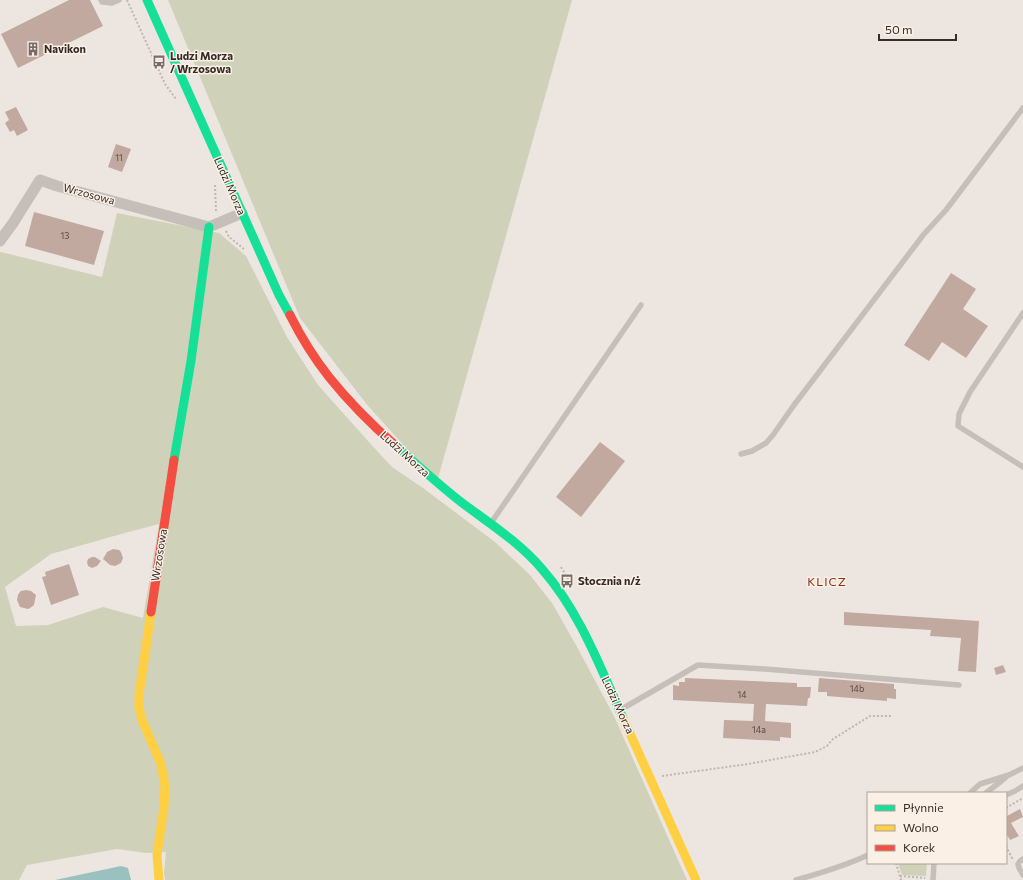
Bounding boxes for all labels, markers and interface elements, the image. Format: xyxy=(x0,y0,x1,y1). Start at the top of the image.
scale bar xyxy=(879,16,956,42)
text: 50 m xyxy=(885,22,913,36)
building icon: Navikon xyxy=(25,41,41,57)
place label: Navikon xyxy=(44,42,86,55)
place label: Ludzi Morza / Wrzosowa xyxy=(170,49,233,75)
bus stop icon: Ludzi Morza / Wrzosowa xyxy=(151,54,167,70)
house number: 11 xyxy=(115,152,123,163)
street label: Ludzi Morza xyxy=(212,155,249,217)
street label: Wrzosowa xyxy=(62,180,116,207)
house number: 13 xyxy=(61,230,69,241)
street label: Ludzi Morza xyxy=(378,428,433,479)
street label: Wrzosowa xyxy=(148,528,169,582)
bus stop icon: Stocznia n/ż xyxy=(559,573,575,589)
place label: Stocznia n/ż xyxy=(578,574,641,587)
district label: KLICZ xyxy=(807,574,847,588)
street label: Ludzi Morza xyxy=(599,674,637,736)
house number: 14b xyxy=(850,683,864,694)
house number: 14 xyxy=(737,689,747,700)
house number: 14a xyxy=(752,724,766,735)
legend xyxy=(867,792,1007,864)
text: Płynnie xyxy=(903,800,944,814)
text: Wolno xyxy=(903,820,939,834)
text: Korek xyxy=(903,840,936,854)

